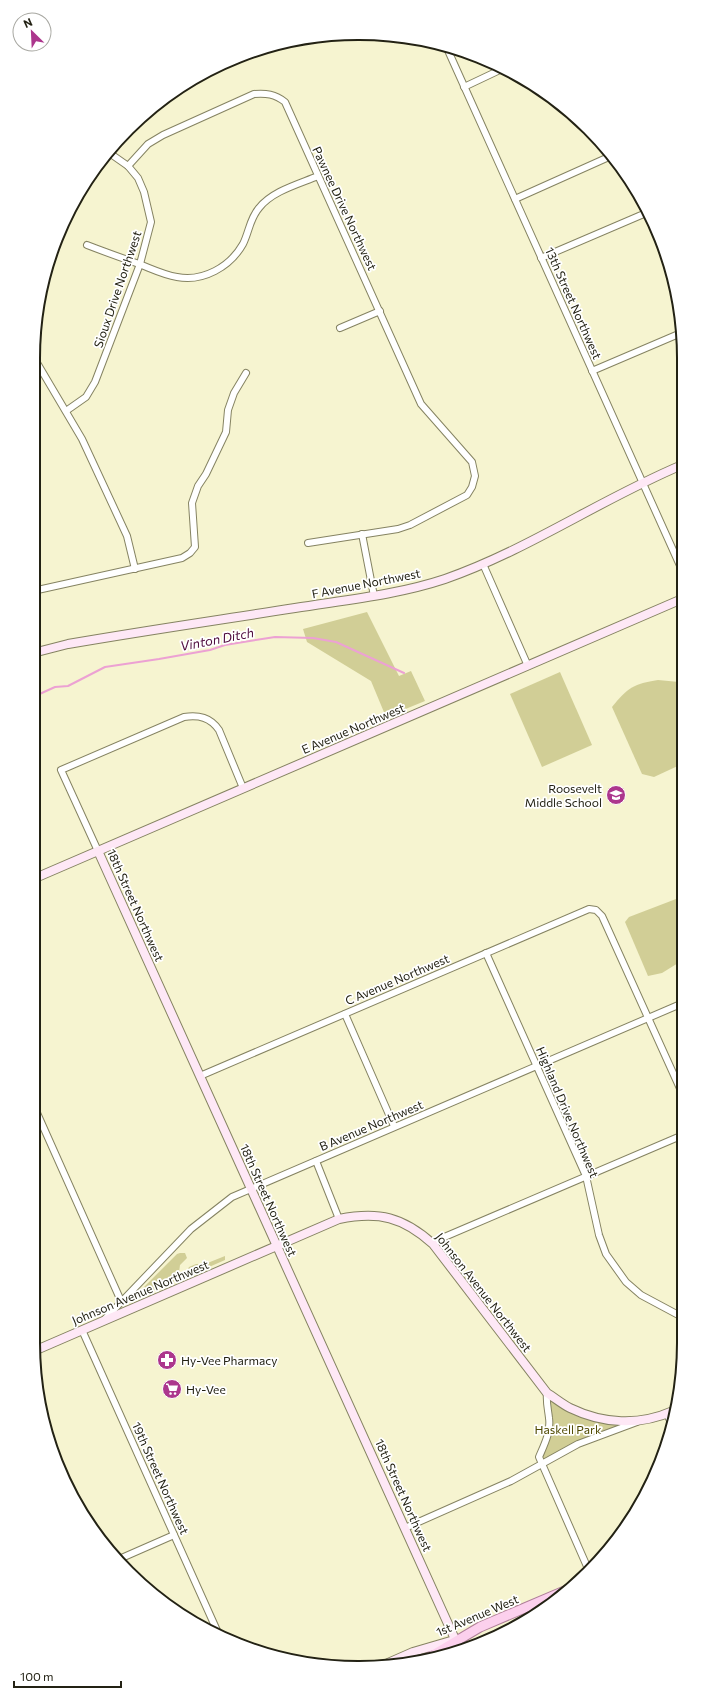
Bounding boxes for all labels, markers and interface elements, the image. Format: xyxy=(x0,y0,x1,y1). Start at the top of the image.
north arrow xyxy=(12,12,52,52)
text: N xyxy=(21,15,34,30)
street label: Pawnee Drive Northwest xyxy=(310,144,380,272)
street label: Sioux Drive Northwest xyxy=(90,229,144,349)
street label: 13th Street Northwest xyxy=(543,245,605,361)
street label: F Avenue Northwest xyxy=(311,566,422,600)
water label: Vinton Ditch xyxy=(179,624,255,654)
street label: E Avenue Northwest xyxy=(299,700,407,756)
place label: Roosevelt Middle School xyxy=(525,781,602,809)
school or university icon: Roosevelt Middle School xyxy=(605,784,627,806)
street label: 18th Street Northwest xyxy=(105,847,167,963)
street label: C Avenue Northwest xyxy=(343,951,451,1007)
street label: Highland Drive Northwest xyxy=(534,1044,602,1180)
street label: B Avenue Northwest xyxy=(317,1097,425,1153)
street label: 18th Street Northwest xyxy=(238,1142,300,1258)
street label: Johnson Avenue Northwest xyxy=(432,1230,535,1355)
street label: Johnson Avenue Northwest xyxy=(69,1257,211,1328)
pharmacy icon: Hy-Vee Pharmacy xyxy=(156,1349,178,1371)
place label: Hy-Vee Pharmacy xyxy=(181,1353,277,1367)
supermarket icon: Hy-Vee xyxy=(161,1378,183,1400)
place label: Hy-Vee xyxy=(186,1382,226,1396)
street label: 19th Street Northwest xyxy=(130,1420,192,1536)
park label: Haskell Park xyxy=(535,1422,602,1436)
street label: 18th Street Northwest xyxy=(373,1437,435,1553)
street label: 1st Avenue West xyxy=(434,1591,520,1639)
scale bar xyxy=(14,1663,121,1689)
text: 100 m xyxy=(20,1669,54,1683)

